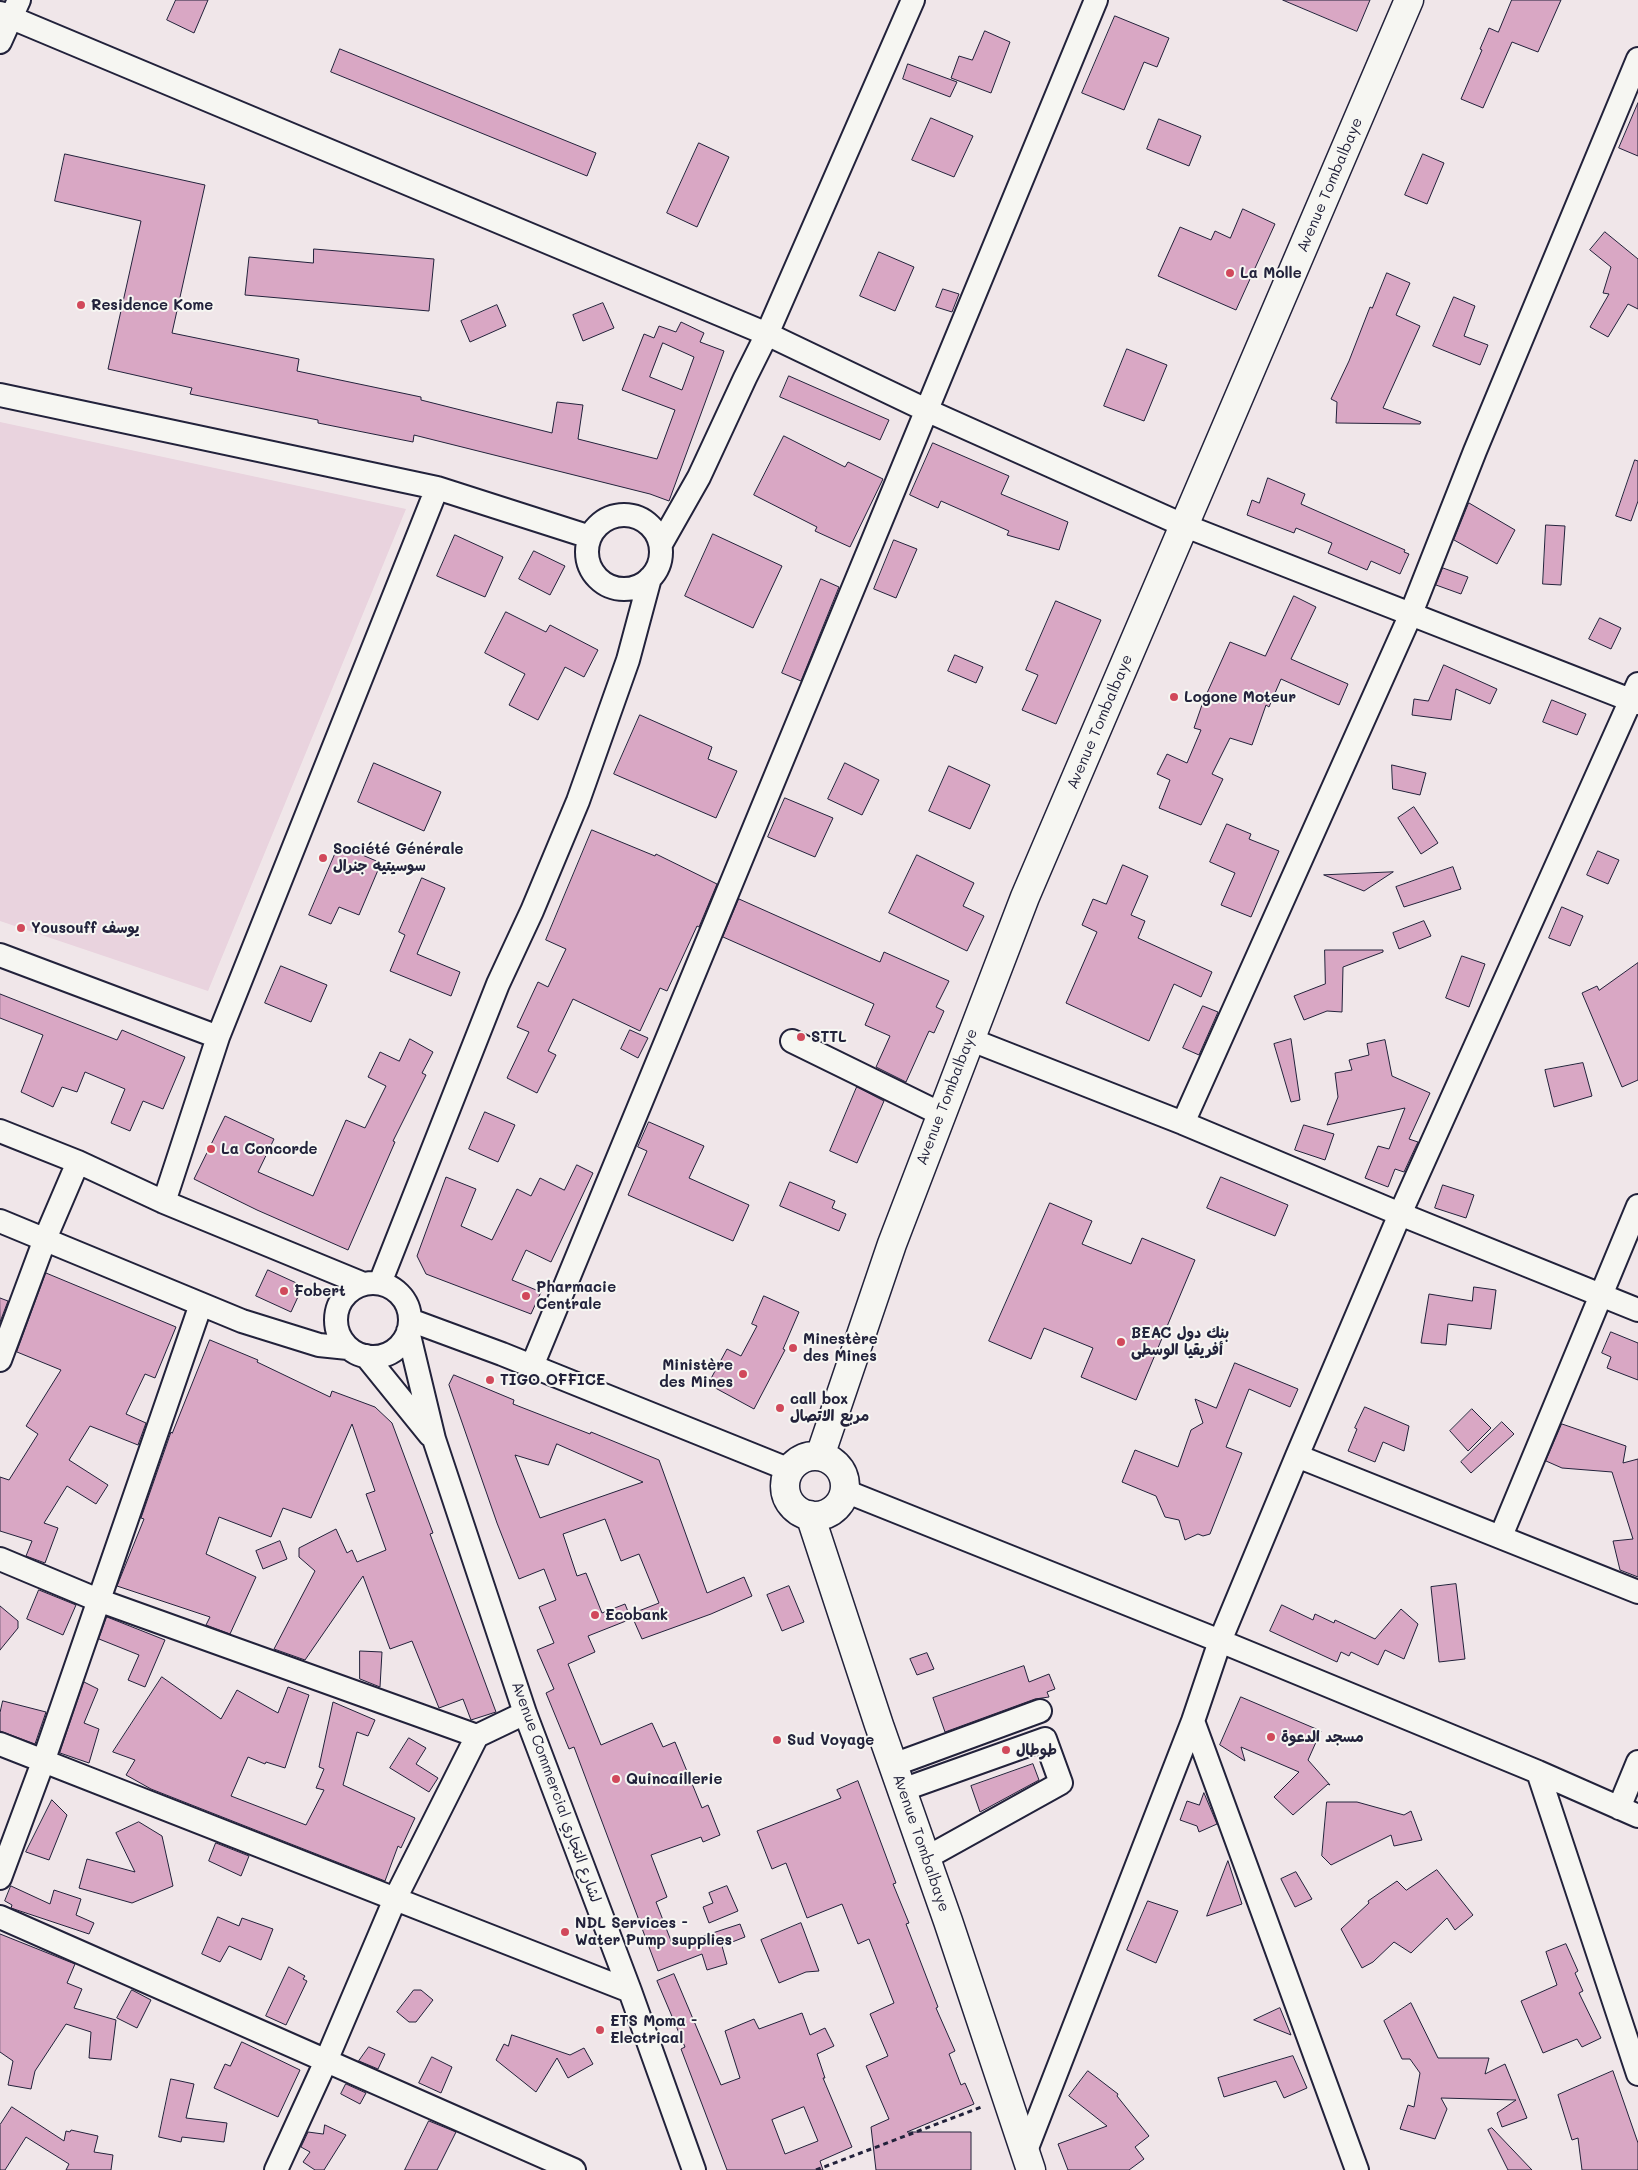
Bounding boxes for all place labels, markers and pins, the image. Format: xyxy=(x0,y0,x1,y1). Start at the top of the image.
place label: La Molle xyxy=(1240,264,1302,282)
marker: La Molle xyxy=(1224,267,1236,279)
place label: Residence Kome xyxy=(91,296,213,314)
marker: Residence Kome xyxy=(75,299,87,311)
place label: Logone Moteur xyxy=(1184,688,1296,706)
marker: Logone Moteur xyxy=(1168,691,1180,703)
place label: Société Générale سوسيتيه جنرال xyxy=(333,840,464,875)
marker: Société Générale سوسيتيه جنرال xyxy=(317,852,329,864)
place label: Yousouff يوسف xyxy=(31,919,139,937)
marker: Yousouff يوسف xyxy=(15,922,27,934)
place label: STTL xyxy=(811,1028,847,1046)
marker: STTL xyxy=(795,1031,807,1043)
place label: La Concorde xyxy=(221,1140,317,1158)
marker: La Concorde xyxy=(205,1143,217,1155)
place label: Pharmacie Centrale xyxy=(536,1278,616,1313)
place label: Fobert xyxy=(294,1282,346,1300)
marker: Fobert xyxy=(278,1285,290,1297)
marker: Pharmacie Centrale xyxy=(520,1290,532,1302)
place label: BEAC بنك دول أفريقيا الوسطى xyxy=(1131,1324,1229,1359)
place label: Minestère des Mines xyxy=(803,1330,878,1365)
marker: BEAC بنك دول أفريقيا الوسطى xyxy=(1115,1336,1127,1348)
marker: Minestère des Mines xyxy=(787,1342,799,1354)
place label: Ministère des Mines xyxy=(659,1356,733,1391)
marker: Ministère des Mines xyxy=(737,1368,749,1380)
place label: TIGO OFFICE xyxy=(500,1371,605,1389)
marker: TIGO OFFICE xyxy=(484,1374,496,1386)
place label: call box مربع الاتصال xyxy=(790,1390,869,1425)
marker: call box مربع الاتصال xyxy=(774,1402,786,1414)
place label: Ecobank xyxy=(605,1606,668,1624)
marker: Ecobank xyxy=(589,1609,601,1621)
place label: مسجد الدعوة xyxy=(1281,1728,1364,1746)
place label: Sud Voyage xyxy=(787,1731,874,1749)
marker: مسجد الدعوة xyxy=(1265,1731,1277,1743)
marker: Sud Voyage xyxy=(771,1734,783,1746)
place label: طوطال xyxy=(1016,1741,1057,1759)
marker: طوطال xyxy=(1000,1744,1012,1756)
place label: Quincaillerie xyxy=(626,1770,722,1788)
marker: Quincaillerie xyxy=(610,1773,622,1785)
place label: NDL Services - Water Pump supplies xyxy=(575,1914,732,1949)
marker: NDL Services - Water Pump supplies xyxy=(559,1926,571,1938)
place label: ETS Moma - Electrical xyxy=(610,2012,697,2047)
marker: ETS Moma - Electrical xyxy=(594,2024,606,2036)

